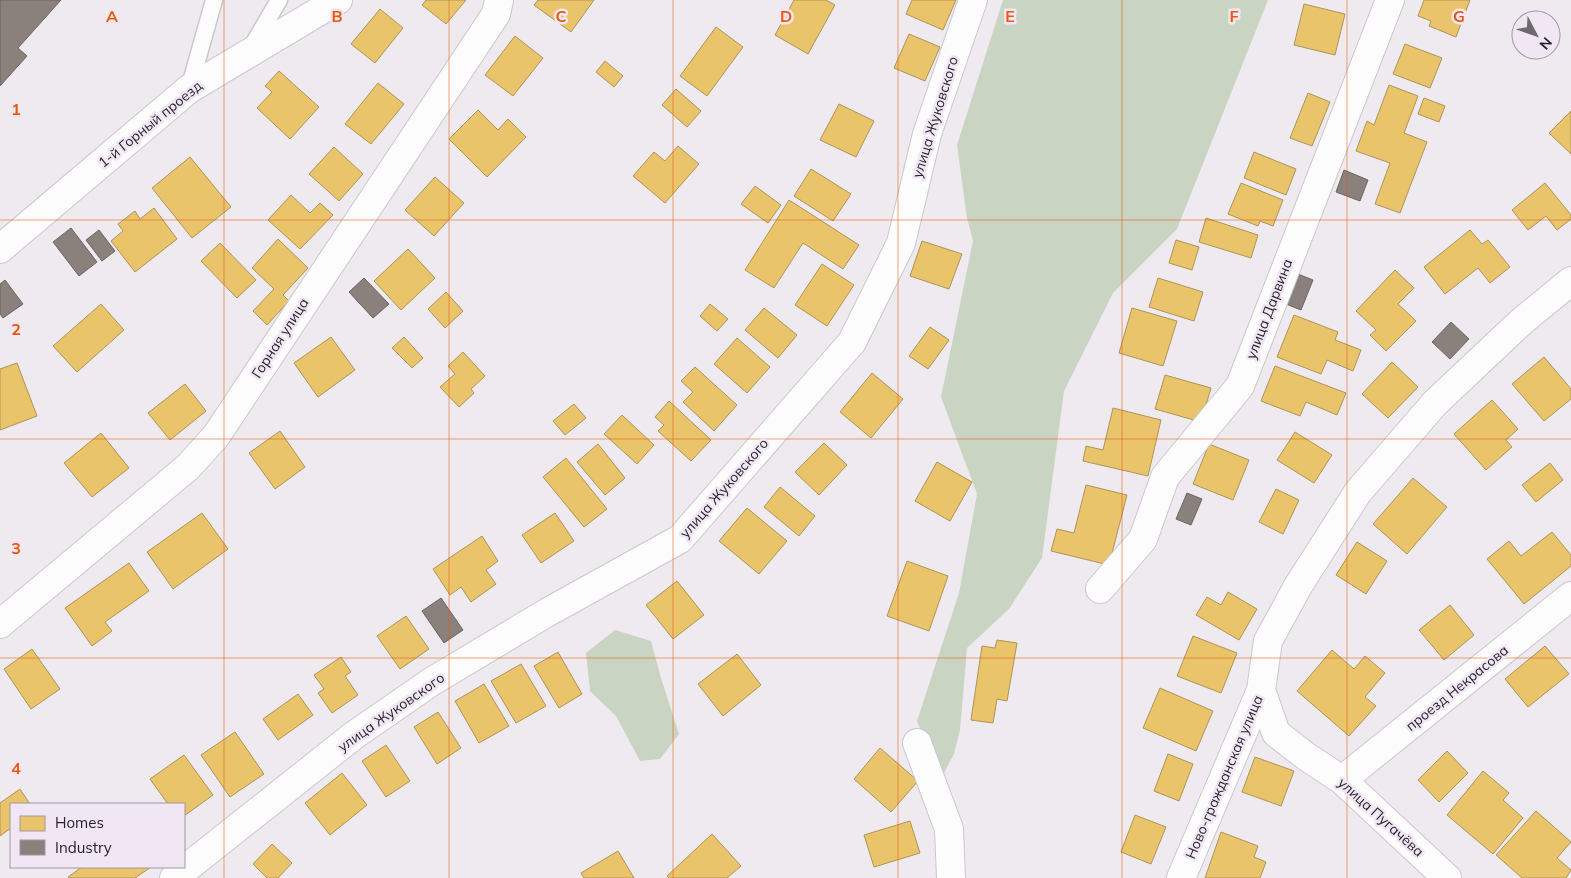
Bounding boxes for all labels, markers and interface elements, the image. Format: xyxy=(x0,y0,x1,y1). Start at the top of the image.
text: A xyxy=(106,6,118,26)
text: B xyxy=(331,6,343,26)
text: C xyxy=(556,6,567,26)
text: D xyxy=(780,6,792,26)
text: E xyxy=(1005,6,1015,26)
text: F xyxy=(1229,6,1239,26)
text: G xyxy=(1453,6,1465,26)
north arrow xyxy=(1511,10,1561,60)
text: N xyxy=(1536,34,1556,53)
street label: улица Жуковского xyxy=(908,54,962,180)
street label: 1-й Горный проезд xyxy=(94,76,206,171)
text: 1 xyxy=(11,99,21,119)
street label: улица Дарвина xyxy=(1242,256,1296,362)
street label: Горная улица xyxy=(247,295,313,381)
text: 2 xyxy=(11,319,21,339)
street label: улица Жуковского xyxy=(676,434,772,542)
text: 3 xyxy=(11,538,21,558)
street label: проезд Некрасова xyxy=(1402,641,1512,735)
street label: улица Жуковского xyxy=(334,668,448,756)
street label: Ново-гражданская улица xyxy=(1181,692,1267,862)
text: 4 xyxy=(11,758,21,778)
street label: улица Пугачёва xyxy=(1334,774,1428,860)
legend xyxy=(10,803,185,868)
text: Homes xyxy=(55,813,104,832)
text: Industry xyxy=(55,838,112,857)

